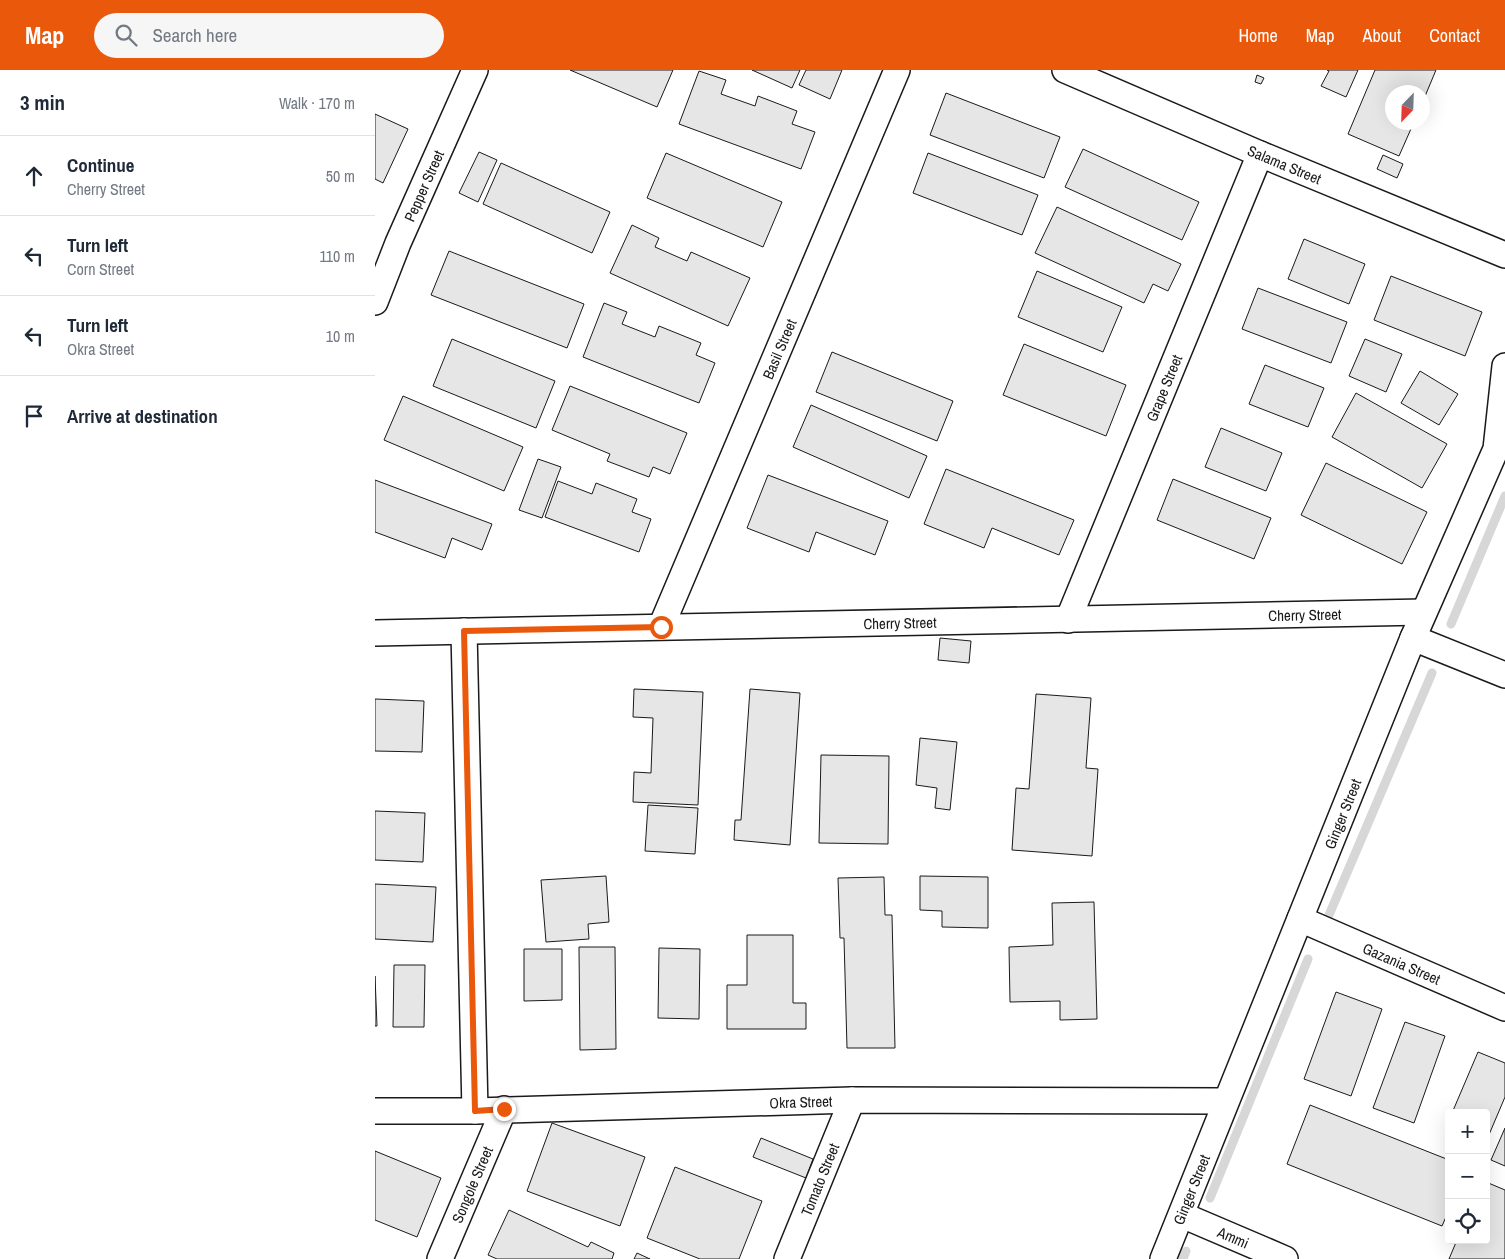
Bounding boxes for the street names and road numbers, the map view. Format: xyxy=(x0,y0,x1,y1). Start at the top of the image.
street label: Salama Street xyxy=(1245,139,1325,189)
street label: Pepper Street xyxy=(398,146,449,225)
street label: Basil Street xyxy=(757,315,801,382)
street label: Grape Street xyxy=(1140,351,1187,425)
street label: Cherry Street xyxy=(1268,603,1342,626)
street label: Cherry Street xyxy=(863,611,937,634)
street label: Ginger Street xyxy=(1319,775,1366,852)
street label: Gazania Street xyxy=(1360,937,1445,990)
street label: Okra Street xyxy=(769,1090,833,1113)
street label: Tomato Street xyxy=(795,1139,844,1219)
street label: Songole Street xyxy=(446,1142,498,1226)
street label: Ginger Street xyxy=(1167,1151,1215,1228)
street label: Ammi xyxy=(1214,1221,1252,1253)

